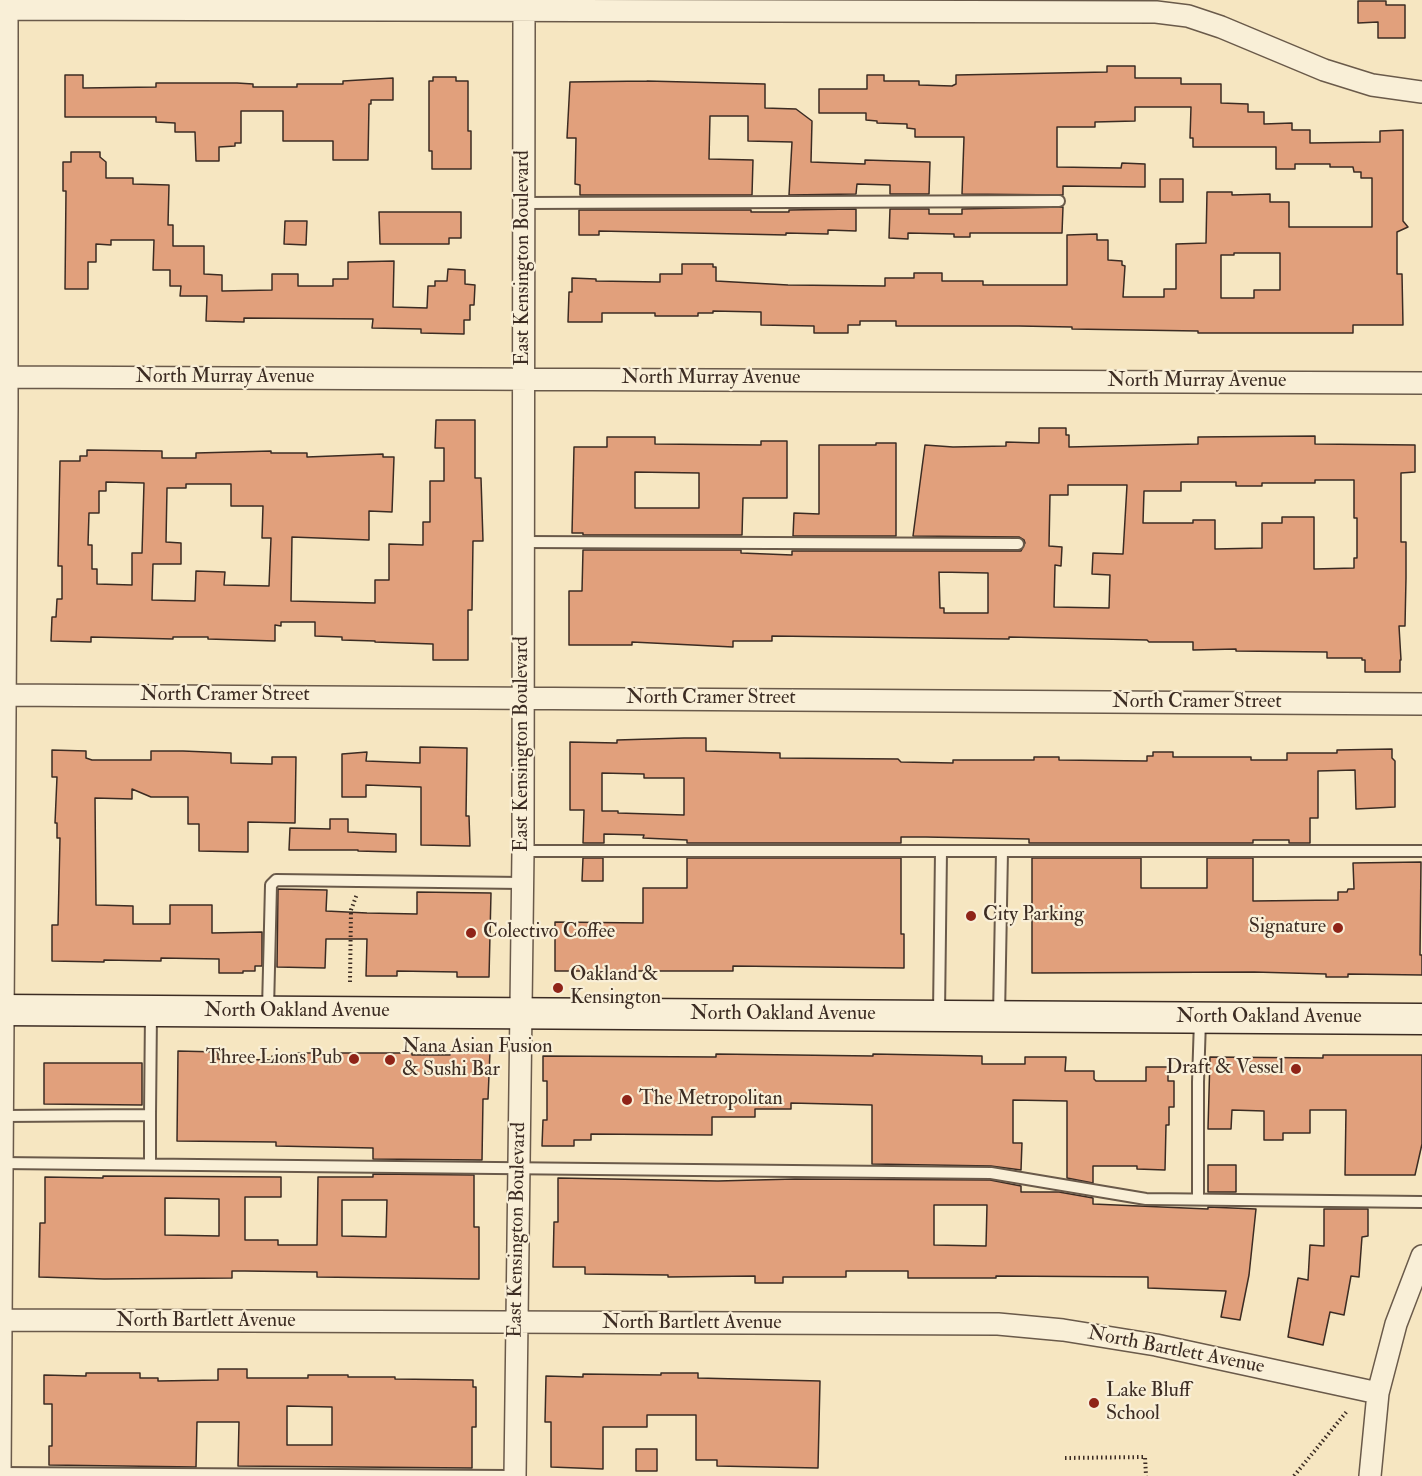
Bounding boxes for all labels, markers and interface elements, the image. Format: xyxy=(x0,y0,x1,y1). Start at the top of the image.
street label: East Kensington Boulevard xyxy=(512,150,536,366)
street label: North Murray Avenue xyxy=(136,366,314,390)
street label: North Murray Avenue xyxy=(622,367,800,391)
street label: North Murray Avenue xyxy=(1108,370,1286,394)
street label: East Kensington Boulevard xyxy=(511,636,535,852)
street label: North Cramer Street xyxy=(140,684,310,708)
street label: North Cramer Street xyxy=(626,687,796,711)
street label: North Cramer Street xyxy=(1112,691,1282,715)
place label: City Parking xyxy=(983,904,1084,928)
marker: City Parking xyxy=(964,909,978,923)
place label: Signature xyxy=(1249,916,1326,940)
place label: Colectivo Coffee xyxy=(483,921,615,945)
marker: Signature xyxy=(1331,921,1345,935)
marker: Colectivo Coffee xyxy=(464,926,478,940)
place label: Oakland & Kensington xyxy=(570,964,661,1011)
marker: Oakland & Kensington xyxy=(551,981,565,995)
street label: North Oakland Avenue xyxy=(204,1000,390,1024)
street label: North Oakland Avenue xyxy=(690,1003,876,1027)
street label: North Oakland Avenue xyxy=(1176,1006,1362,1030)
place label: Nana Asian Fusion & Sushi Bar xyxy=(402,1036,552,1083)
place label: Three Lions Pub xyxy=(206,1047,342,1071)
marker: Three Lions Pub xyxy=(347,1052,361,1066)
marker: Nana Asian Fusion & Sushi Bar xyxy=(383,1053,397,1067)
place label: Draft & Vessel xyxy=(1166,1057,1284,1081)
marker: Draft & Vessel xyxy=(1289,1062,1303,1076)
place label: The Metropolitan xyxy=(639,1088,783,1112)
marker: The Metropolitan xyxy=(620,1093,634,1107)
street label: East Kensington Boulevard xyxy=(504,1122,532,1338)
street label: North Bartlett Avenue xyxy=(116,1310,296,1334)
street label: North Bartlett Avenue xyxy=(602,1312,782,1336)
street label: North Bartlett Avenue xyxy=(1086,1322,1266,1380)
place label: Lake Bluff School xyxy=(1106,1380,1190,1427)
marker: Lake Bluff School xyxy=(1087,1396,1101,1410)

